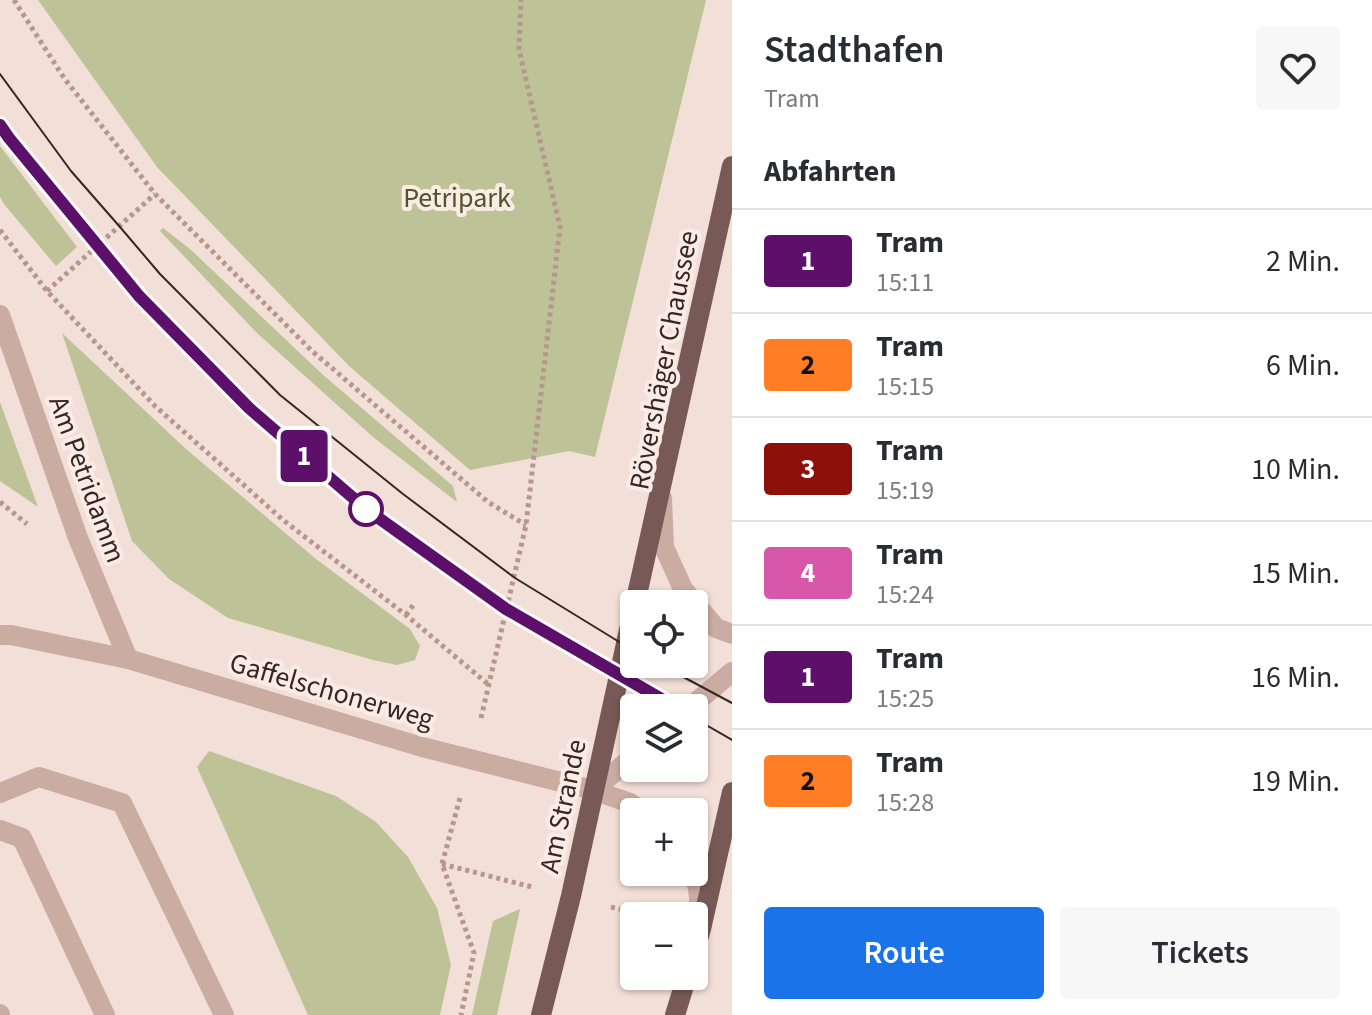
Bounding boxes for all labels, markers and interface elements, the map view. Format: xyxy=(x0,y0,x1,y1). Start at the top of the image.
text: Stadthafen xyxy=(764,23,944,77)
button: heart xyxy=(1256,26,1340,110)
text: Tram xyxy=(764,80,820,117)
text: Abfahrten xyxy=(764,150,896,193)
park label: Petripark xyxy=(403,178,511,218)
text: Tram xyxy=(876,221,944,264)
street label: Rövershäger Chaussee xyxy=(619,227,709,493)
text: 2 Min. xyxy=(1266,240,1340,283)
text: 1 xyxy=(801,241,815,281)
text: 15:11 xyxy=(876,264,934,301)
text: Tram xyxy=(876,325,944,368)
text: 6 Min. xyxy=(1266,344,1340,387)
text: 2 xyxy=(801,345,815,385)
text: 15:15 xyxy=(876,368,934,405)
street label: Am Petridamm xyxy=(38,390,136,568)
text: Tram xyxy=(876,429,944,472)
line badge: 1 xyxy=(278,430,330,482)
text: 1 xyxy=(297,436,311,476)
text: 10 Min. xyxy=(1251,448,1340,491)
text: 3 xyxy=(801,449,815,489)
text: 15:19 xyxy=(876,472,934,509)
unlabelled marker xyxy=(349,492,383,526)
text: Tram xyxy=(876,533,944,576)
text: 15 Min. xyxy=(1251,552,1340,595)
text: 4 xyxy=(801,553,815,593)
text: 15:24 xyxy=(876,576,934,613)
map controls xyxy=(620,590,708,990)
button: locate xyxy=(620,590,708,678)
text: Tram xyxy=(876,637,944,680)
street label: Gaffelschonerweg xyxy=(225,643,438,739)
text: 16 Min. xyxy=(1251,656,1340,699)
text: 1 xyxy=(801,657,815,697)
text: 15:25 xyxy=(876,680,934,717)
button: layers xyxy=(620,694,708,782)
street label: Am Strande xyxy=(529,736,597,877)
text: Tram xyxy=(876,741,944,784)
text: 19 Min. xyxy=(1251,760,1340,803)
text: 2 xyxy=(801,761,815,801)
text: 15:28 xyxy=(876,784,934,821)
button: + xyxy=(620,798,708,886)
button: − xyxy=(620,902,708,990)
button: Route xyxy=(764,907,1044,999)
button: Tickets xyxy=(1060,907,1340,999)

